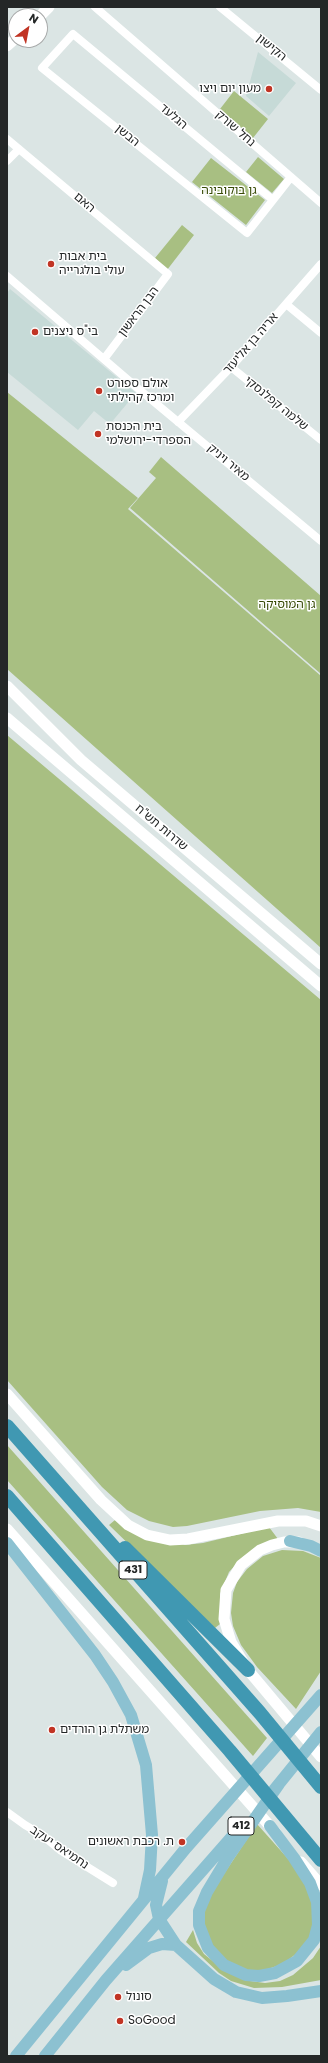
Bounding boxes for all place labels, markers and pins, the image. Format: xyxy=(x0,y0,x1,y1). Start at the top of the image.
place label: מעון יום ויצו xyxy=(199,82,261,96)
marker: מעון יום ויצו xyxy=(264,84,274,94)
place label: בית אבות עולי בולגרייה xyxy=(59,250,125,278)
marker: בית אבות עולי בולגרייה xyxy=(46,259,56,269)
place label: בי"ס ניצנים xyxy=(43,325,98,339)
marker: בי"ס ניצנים xyxy=(30,327,40,337)
place label: אולם ספורט ומרכז קהילתי xyxy=(107,377,174,405)
marker: אולם ספורט ומרכז קהילתי xyxy=(94,386,104,396)
place label: בית הכנסת הספרדי-ירושלמי xyxy=(106,420,191,448)
marker: בית הכנסת הספרדי-ירושלמי xyxy=(93,429,103,439)
place label: משתלת גן הורדים xyxy=(60,1723,149,1737)
marker: משתלת גן הורדים xyxy=(47,1725,57,1735)
place label: ת. רכבת ראשונים xyxy=(88,1835,174,1849)
marker: ת. רכבת ראשונים xyxy=(177,1837,187,1847)
place label: סונול xyxy=(126,1990,152,2004)
marker: סונול xyxy=(113,1992,123,2002)
place label: SoGood xyxy=(128,2014,176,2028)
marker: SoGood xyxy=(115,2016,125,2026)

